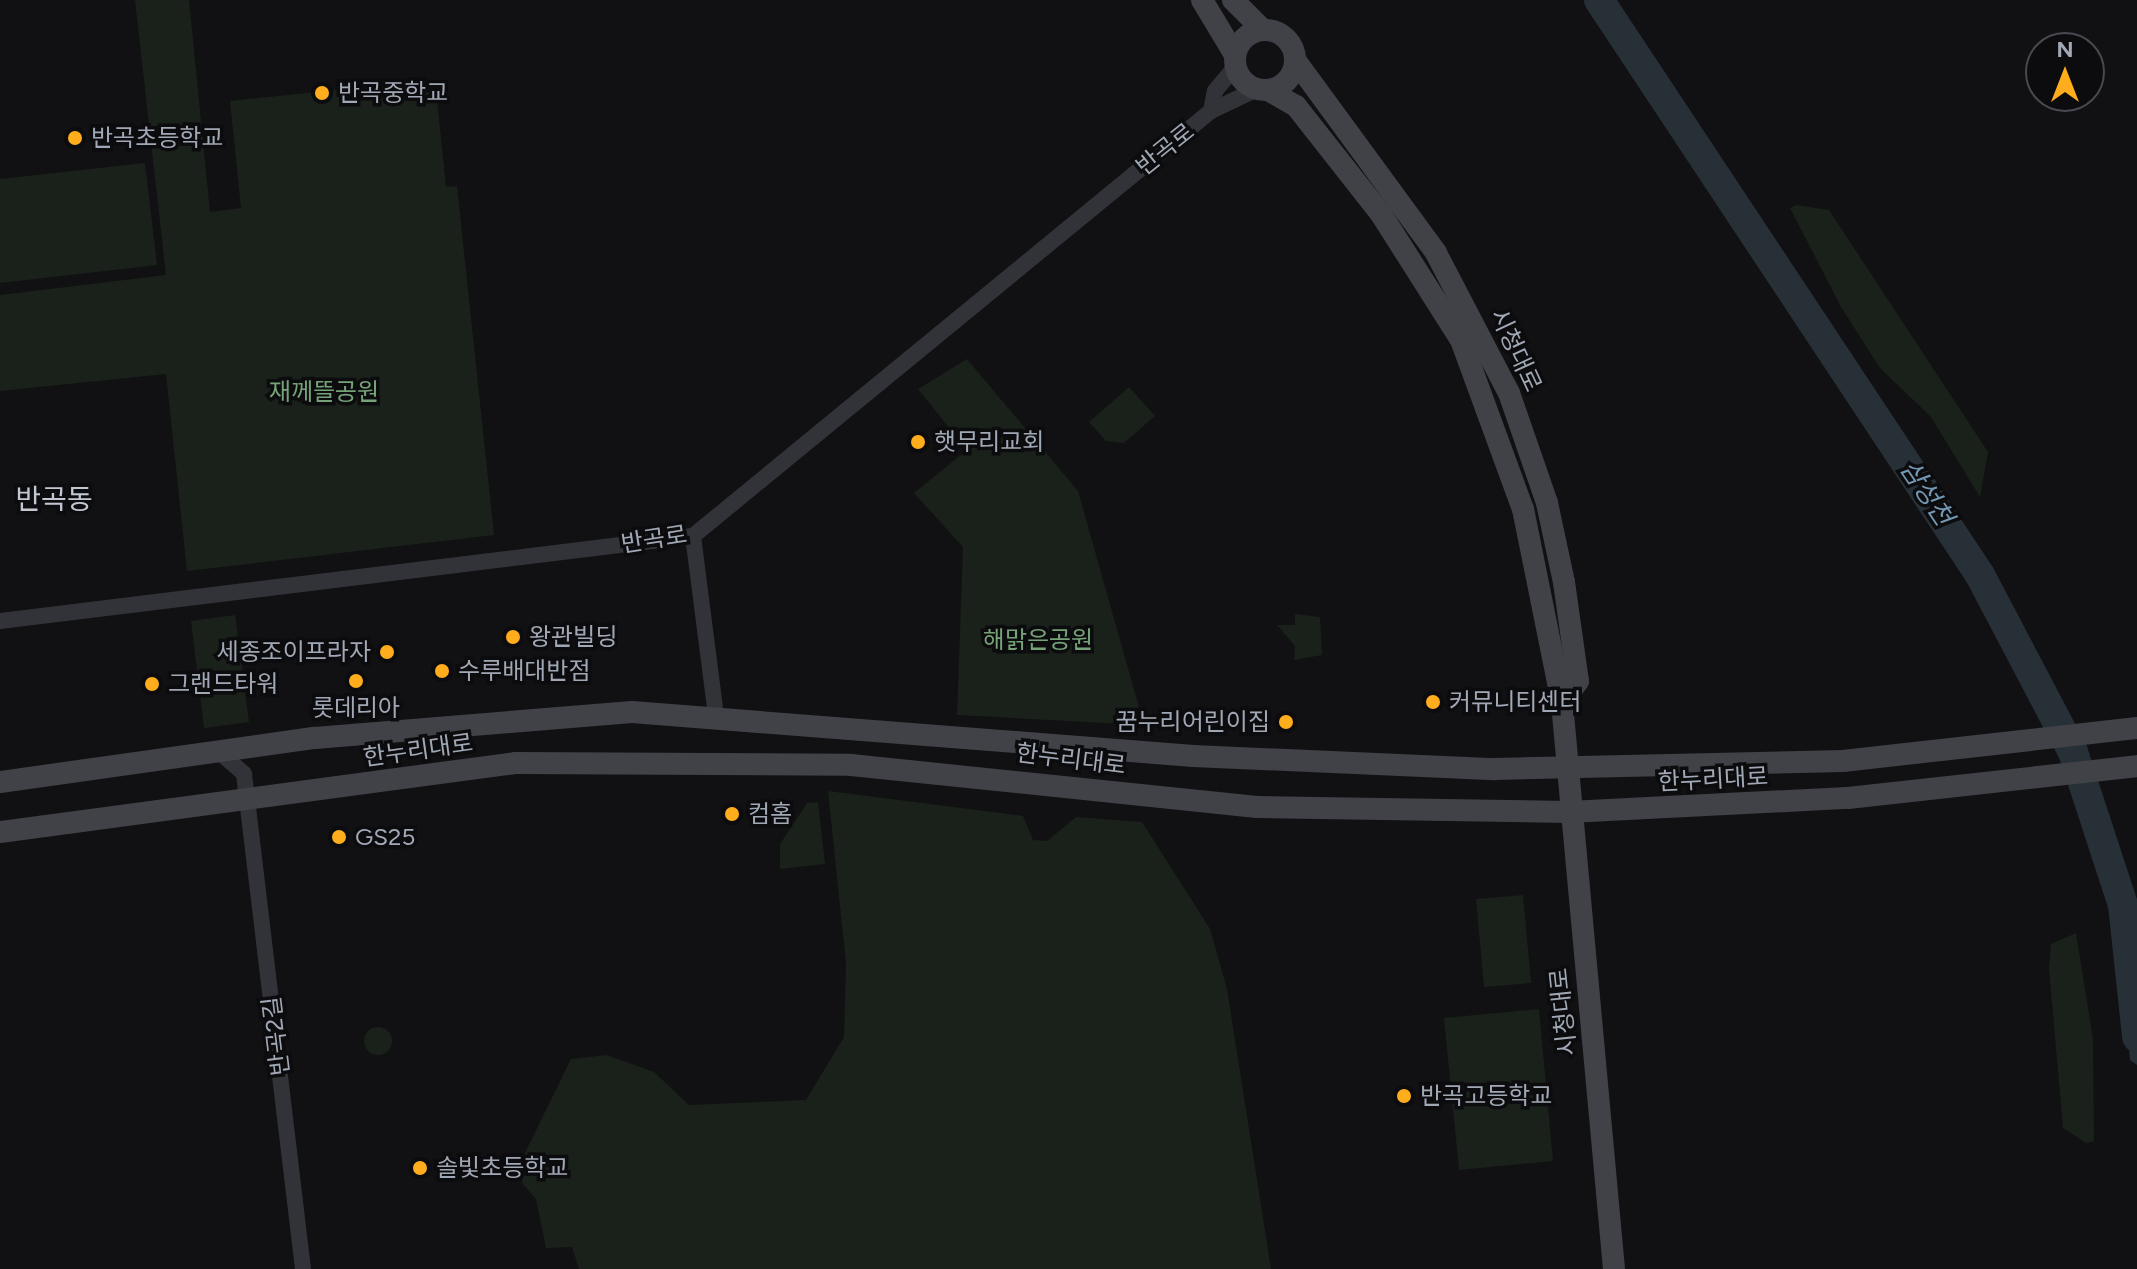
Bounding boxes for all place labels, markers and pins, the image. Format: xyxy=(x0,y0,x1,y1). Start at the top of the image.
place label: 반곡중학교 xyxy=(338,79,448,107)
marker: 반곡중학교 xyxy=(313,84,331,102)
place label: 반곡초등학교 xyxy=(91,124,223,152)
marker: 반곡초등학교 xyxy=(66,129,84,147)
place label: 햇무리교회 xyxy=(934,428,1044,456)
marker: 햇무리교회 xyxy=(909,433,927,451)
place label: 왕관빌딩 xyxy=(529,623,617,651)
marker: 왕관빌딩 xyxy=(504,628,522,646)
place label: 세종조이프라자 xyxy=(216,638,371,666)
marker: 세종조이프라자 xyxy=(378,643,396,661)
place label: 수루배대반점 xyxy=(458,657,590,685)
marker: 수루배대반점 xyxy=(433,662,451,680)
place label: 그랜드타워 xyxy=(168,670,278,698)
marker: 롯데리아 xyxy=(347,672,365,690)
marker: 그랜드타워 xyxy=(143,675,161,693)
place label: 커뮤니티센터 xyxy=(1449,688,1581,716)
marker: 커뮤니티센터 xyxy=(1424,693,1442,711)
place label: 롯데리아 xyxy=(312,694,400,722)
place label: 꿈누리어린이집 xyxy=(1115,708,1270,736)
marker: 꿈누리어린이집 xyxy=(1277,713,1295,731)
place label: 컴홈 xyxy=(748,800,792,828)
marker: 컴홈 xyxy=(723,805,741,823)
place label: GS25 xyxy=(355,823,415,851)
marker: GS25 xyxy=(330,828,348,846)
place label: 반곡고등학교 xyxy=(1420,1082,1552,1110)
marker: 반곡고등학교 xyxy=(1395,1087,1413,1105)
place label: 솔빛초등학교 xyxy=(436,1154,568,1182)
marker: 솔빛초등학교 xyxy=(411,1159,429,1177)

